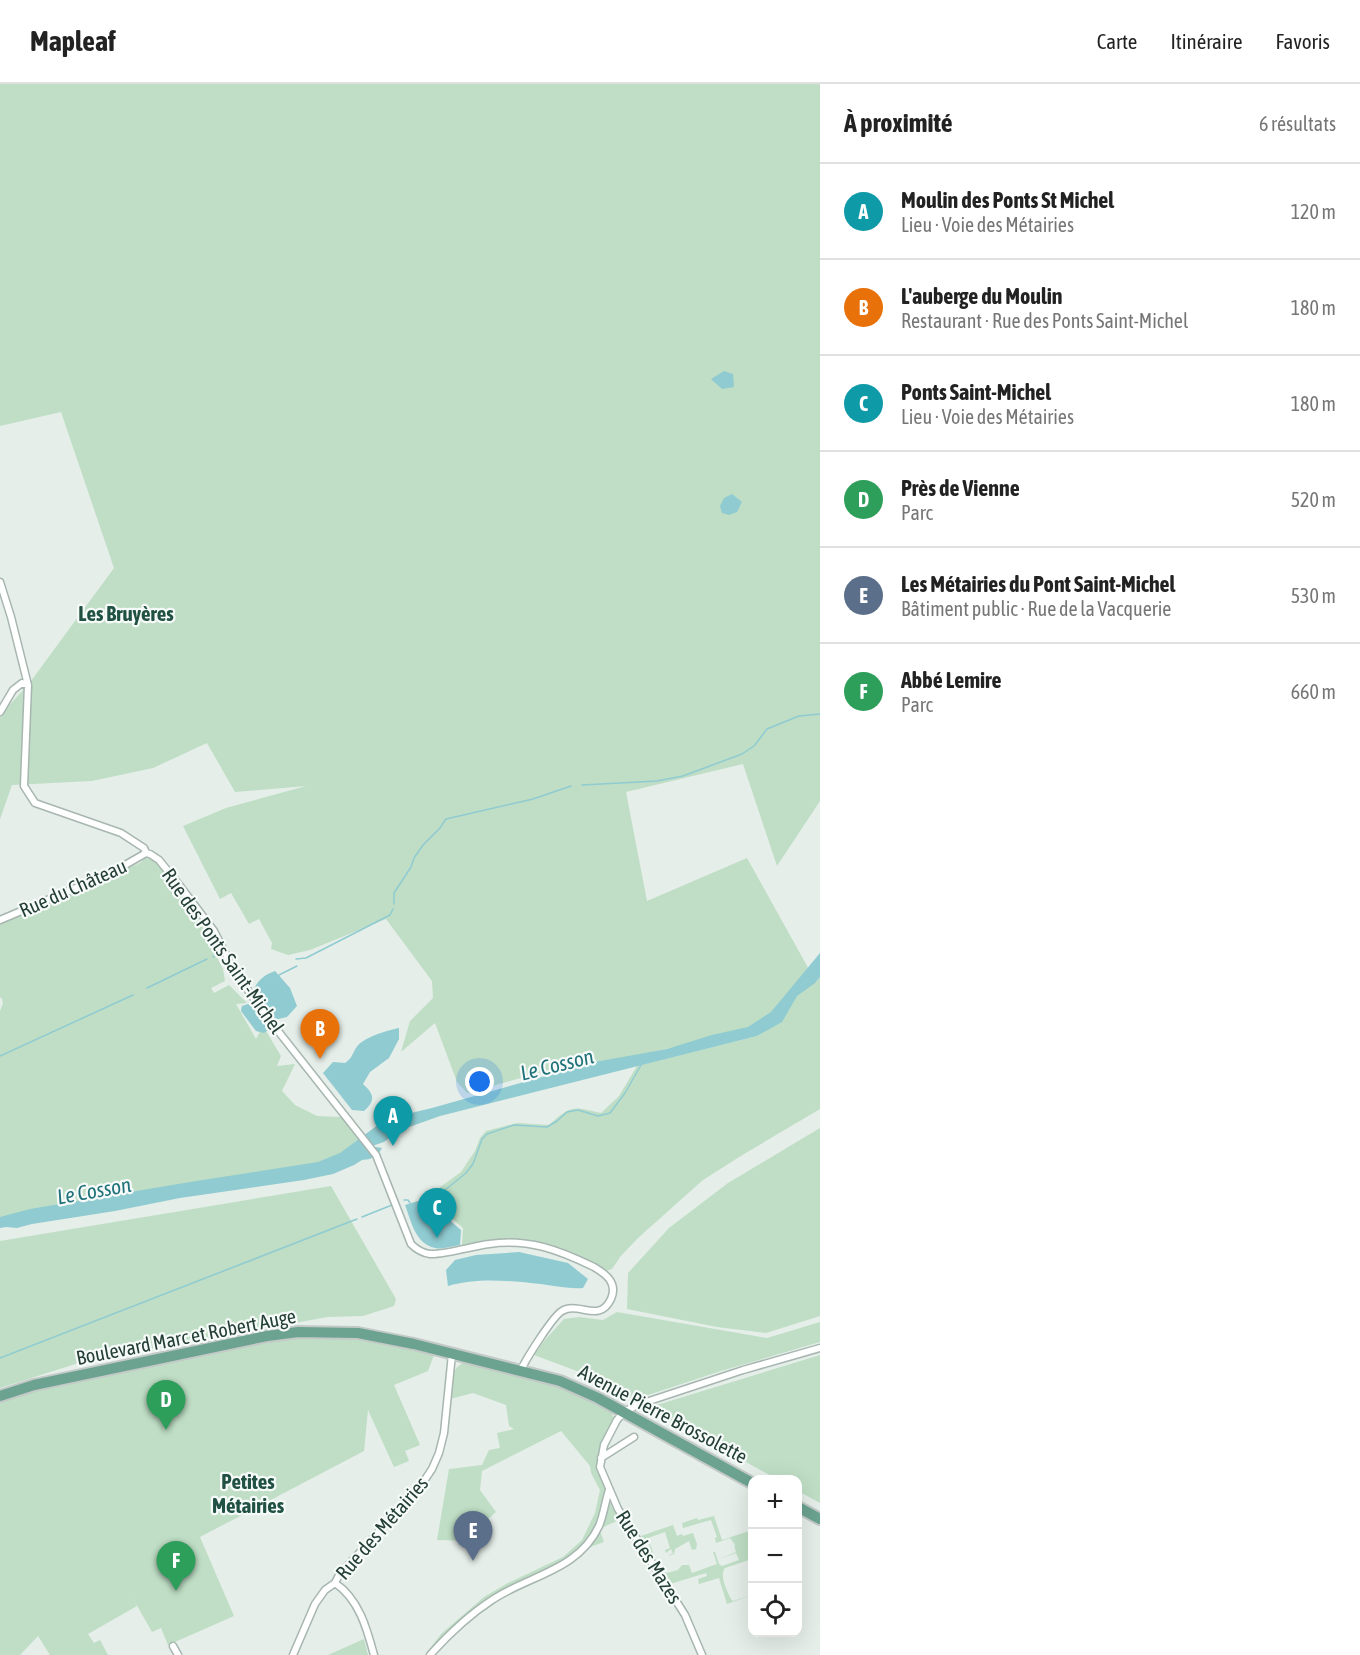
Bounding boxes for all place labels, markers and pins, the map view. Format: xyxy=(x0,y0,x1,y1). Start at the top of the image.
pin: B xyxy=(300,1010,340,1059)
pin: A xyxy=(374,1096,412,1146)
pin: C xyxy=(418,1188,456,1238)
pin: D xyxy=(146,1380,186,1430)
pin: E xyxy=(454,1512,492,1561)
pin: F xyxy=(156,1542,195,1591)

